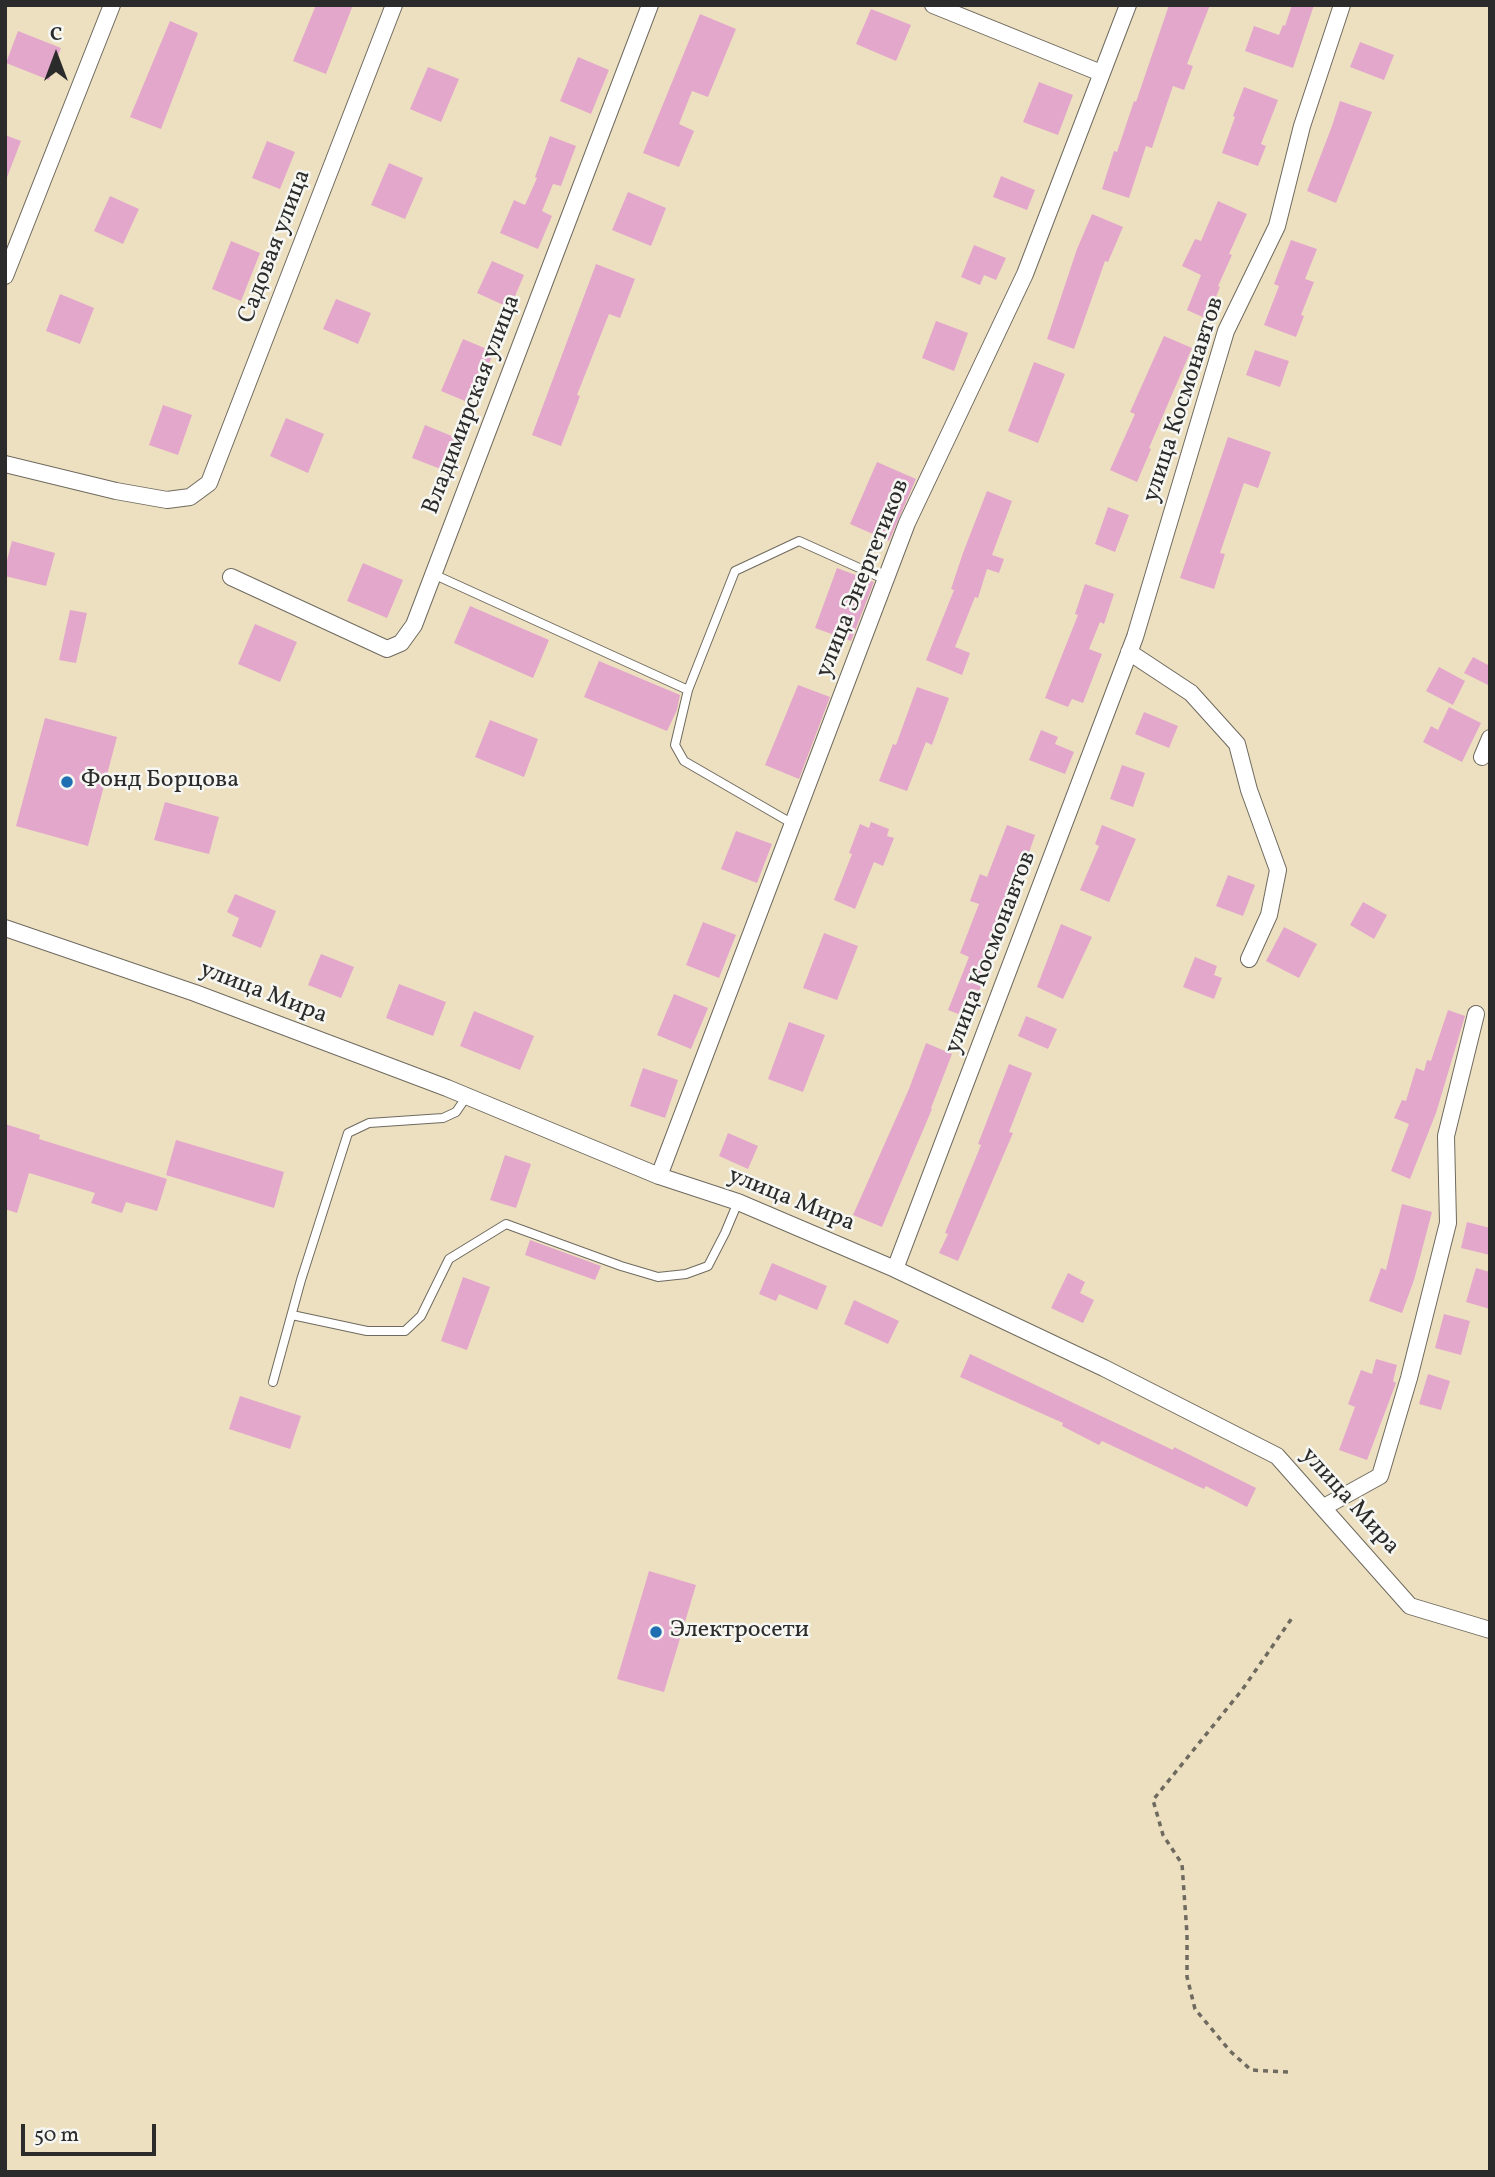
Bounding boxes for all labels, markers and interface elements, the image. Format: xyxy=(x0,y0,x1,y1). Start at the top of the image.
north arrow xyxy=(21,21,91,91)
text: С xyxy=(50,22,62,48)
street label: Садовая улица xyxy=(233,166,319,328)
street label: Владимирская улица xyxy=(418,291,528,519)
street label: улица Космонавтов xyxy=(1138,294,1232,506)
street label: улица Энергетиков xyxy=(811,476,917,682)
place label: Фонд Борцова xyxy=(81,768,239,796)
marker: Фонд Борцова xyxy=(59,774,75,790)
street label: улица Космонавтов xyxy=(940,848,1044,1058)
street label: улица Мира xyxy=(195,956,331,1032)
street label: улица Мира xyxy=(723,1162,859,1240)
street label: улица Мира xyxy=(1293,1442,1405,1562)
place label: Электросети xyxy=(670,1618,809,1646)
marker: Электросети xyxy=(648,1624,664,1640)
scale bar xyxy=(24,2110,159,2154)
text: 50 m xyxy=(34,2121,79,2150)

